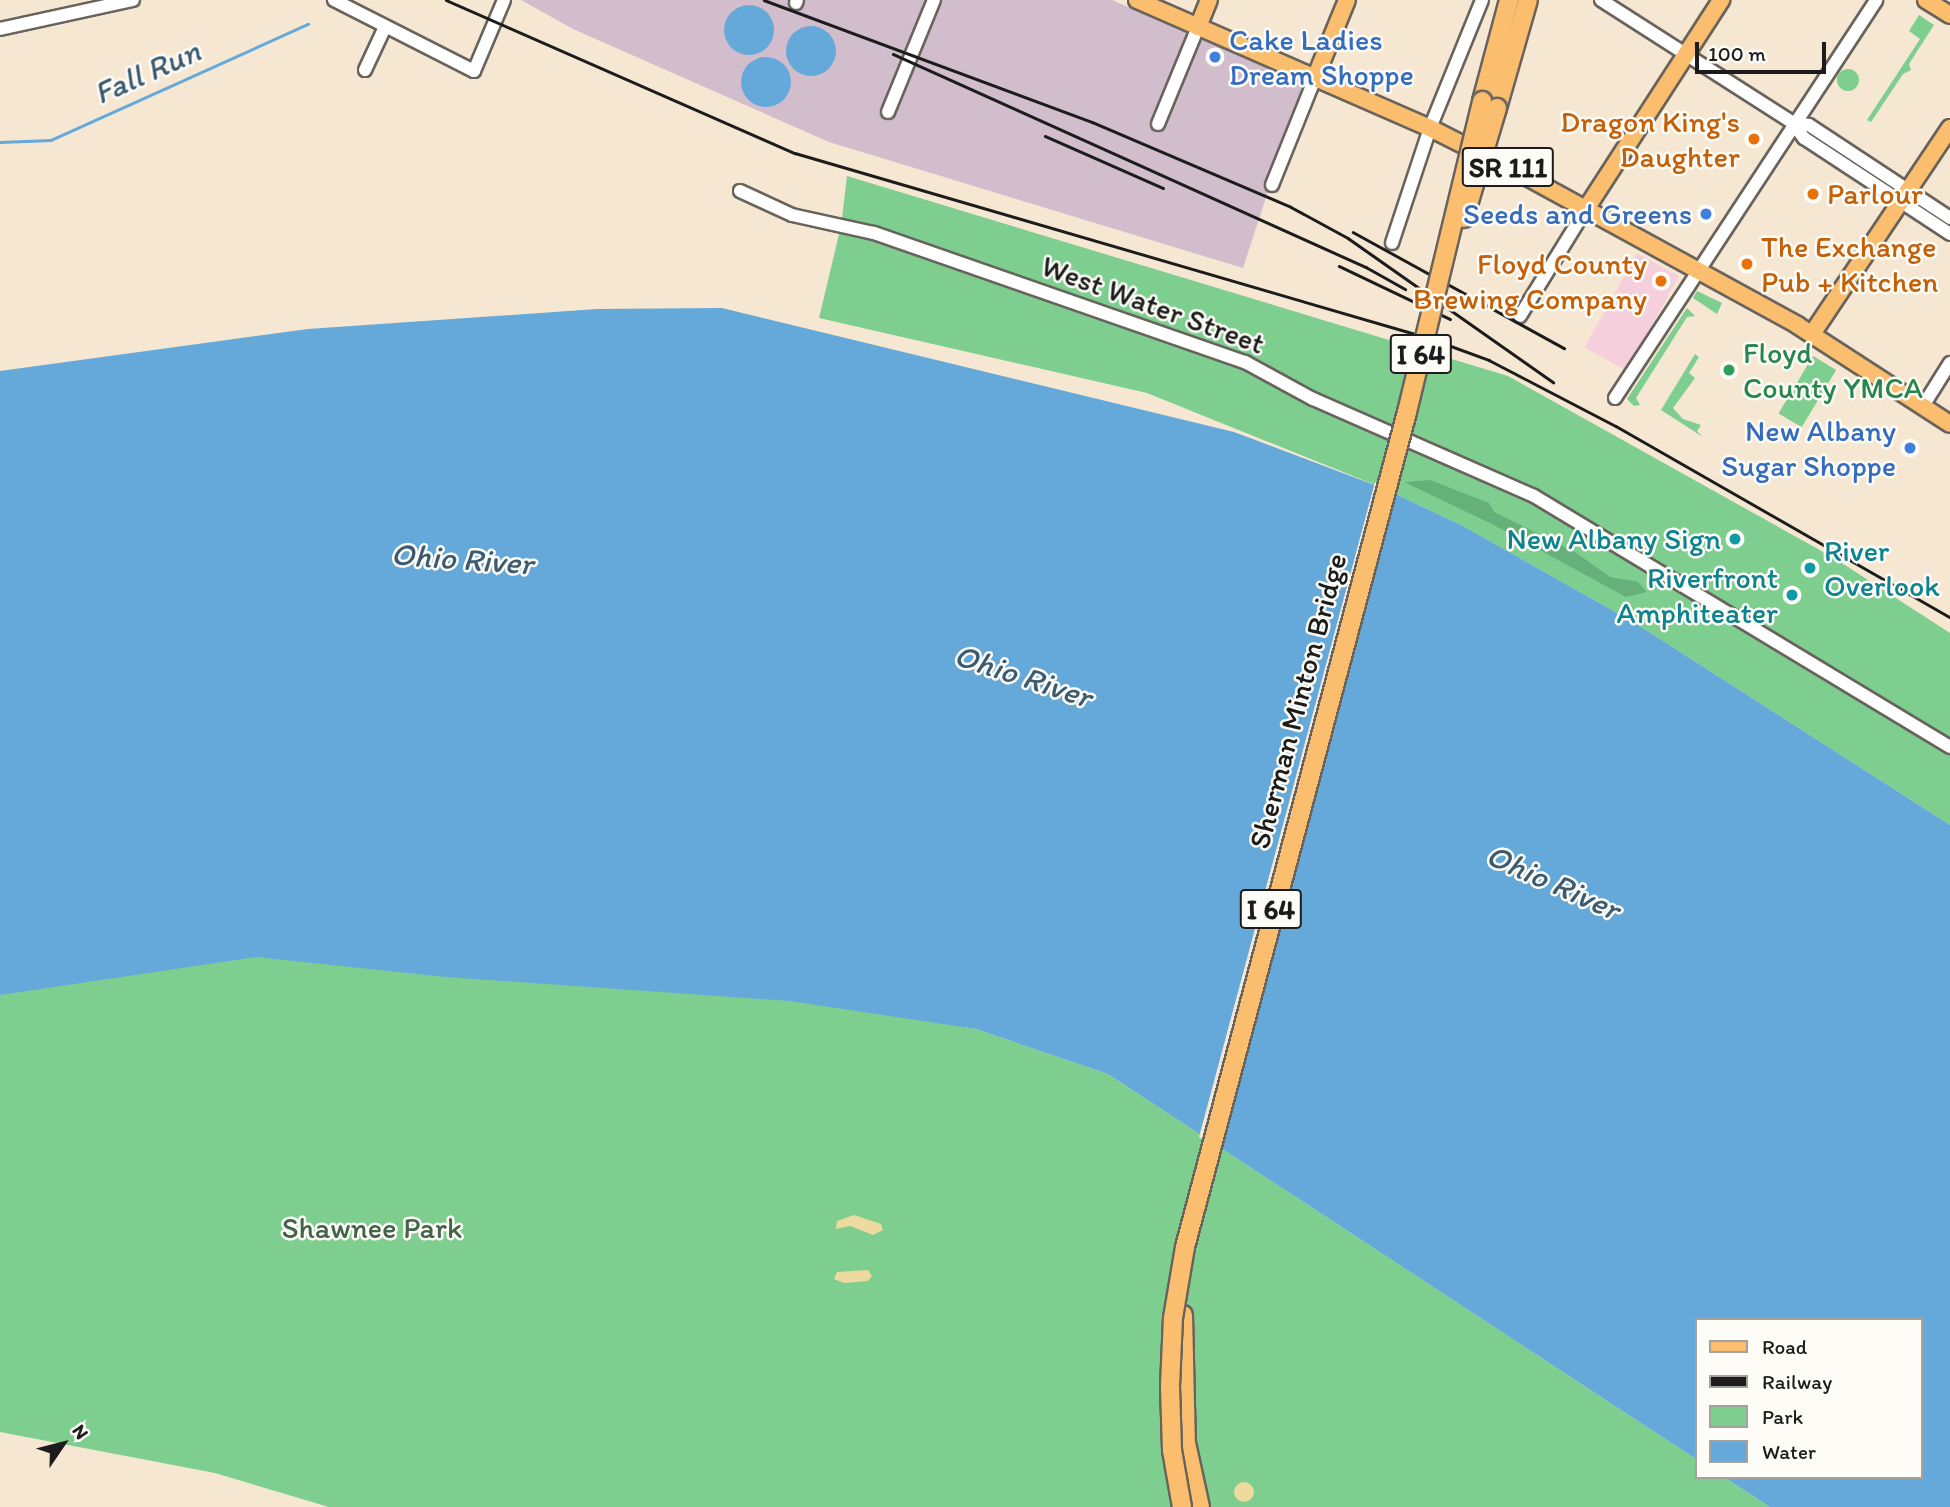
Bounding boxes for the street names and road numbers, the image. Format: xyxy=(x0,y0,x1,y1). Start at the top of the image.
road number: SR 111 xyxy=(1461,142,1555,192)
street label: West Water Street xyxy=(1037,248,1269,362)
road number: I 64 xyxy=(1390,330,1452,378)
street label: Sherman Minton Bridge xyxy=(1241,549,1355,853)
road number: I 64 xyxy=(1240,884,1302,934)

